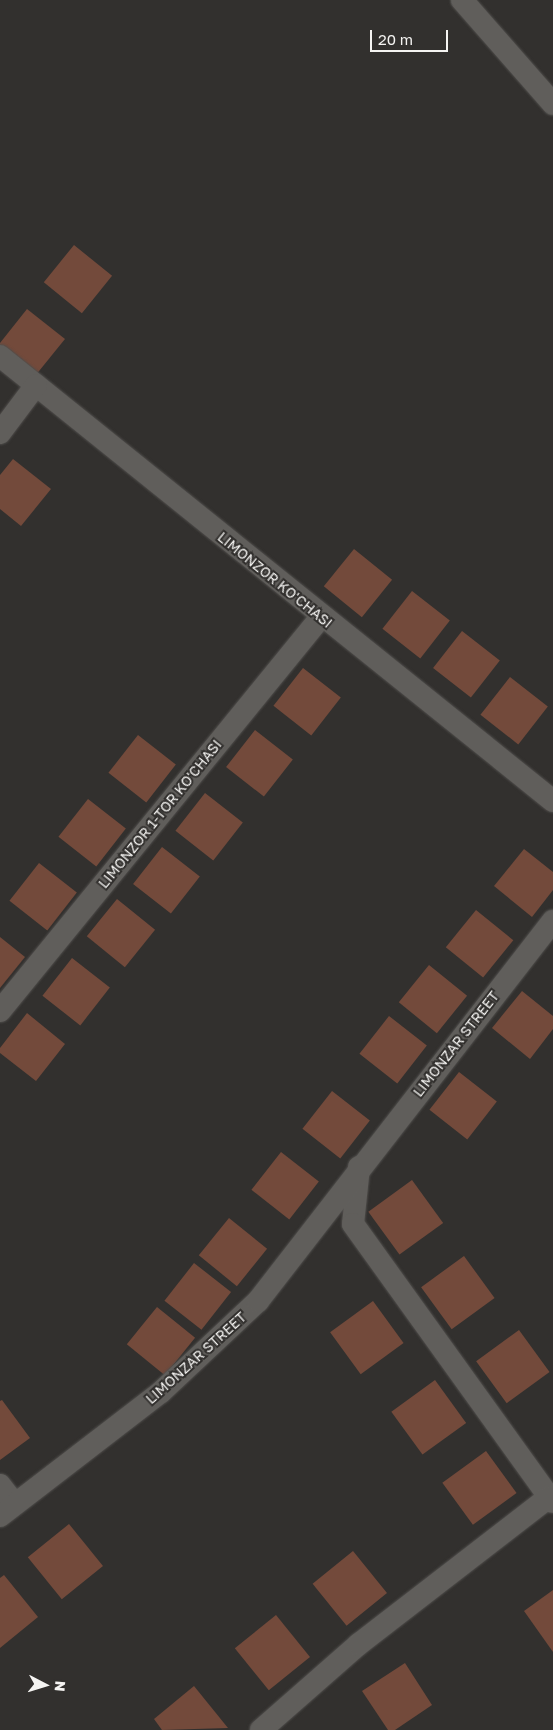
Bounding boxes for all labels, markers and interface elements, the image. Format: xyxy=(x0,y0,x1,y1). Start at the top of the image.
scale bar xyxy=(373,20,450,52)
text: 20 m xyxy=(378,30,413,48)
street label: LIMONZOR KO'CHASI xyxy=(214,529,336,631)
street label: LIMONZOR 1-TOR KO'CHASI xyxy=(95,736,225,892)
street label: LIMONZAR STREET xyxy=(410,988,502,1100)
street label: LIMONZAR STREET xyxy=(142,1309,250,1407)
north arrow xyxy=(20,1660,70,1710)
text: N xyxy=(52,1680,69,1692)

